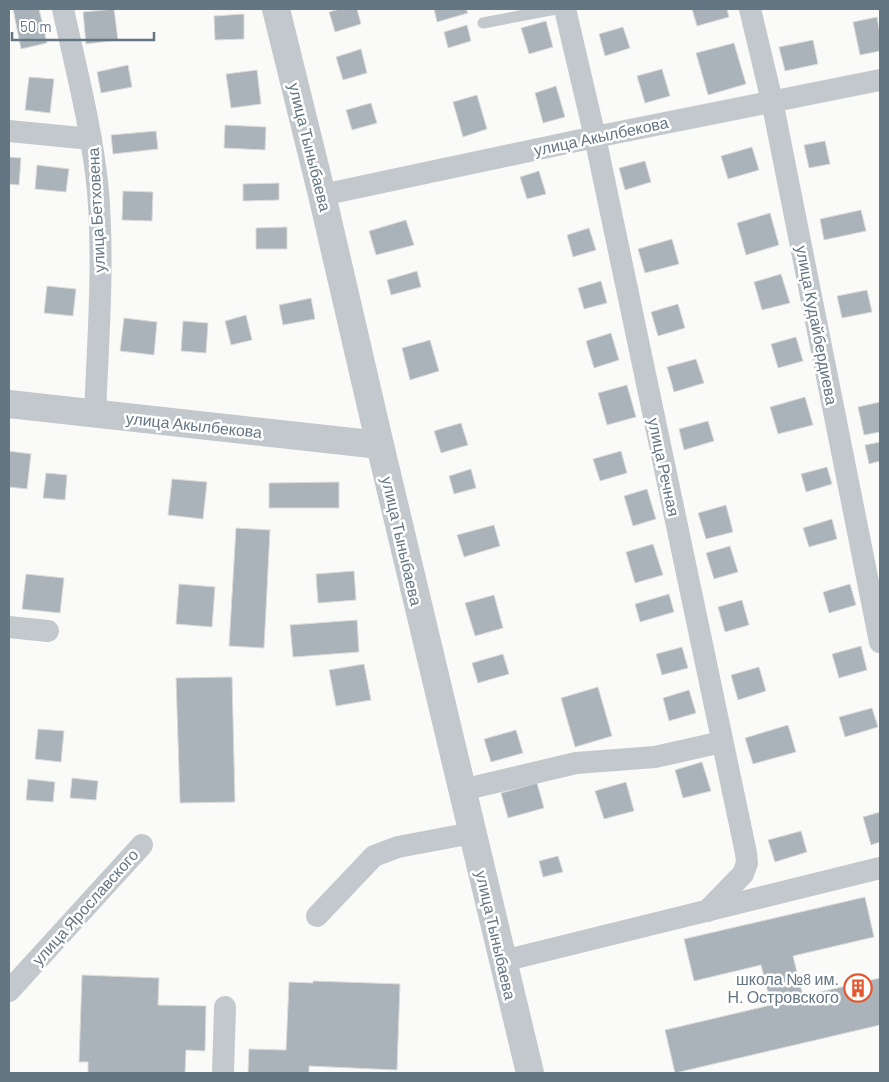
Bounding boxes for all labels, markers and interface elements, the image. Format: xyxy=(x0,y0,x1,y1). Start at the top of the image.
scale bar xyxy=(12,10,155,42)
text: 50 m xyxy=(20,17,52,35)
street label: улица Тыныбаева xyxy=(285,81,336,213)
street label: улица Акылбекова xyxy=(532,112,670,159)
street label: улица Бетховена xyxy=(83,147,108,273)
street label: улица Кудайбердиева xyxy=(793,244,842,406)
street label: улица Акылбекова xyxy=(125,408,263,441)
street label: улица Речная xyxy=(645,416,684,518)
street label: улица Тыныбаева xyxy=(378,474,427,607)
street label: улица Ярославского xyxy=(28,845,142,969)
street label: улица Тыныбаева xyxy=(472,868,521,1001)
place label: школа №8 им. Н. Островского xyxy=(727,969,839,1006)
building icon: школа №8 им. Н. Островского xyxy=(843,973,873,1003)

